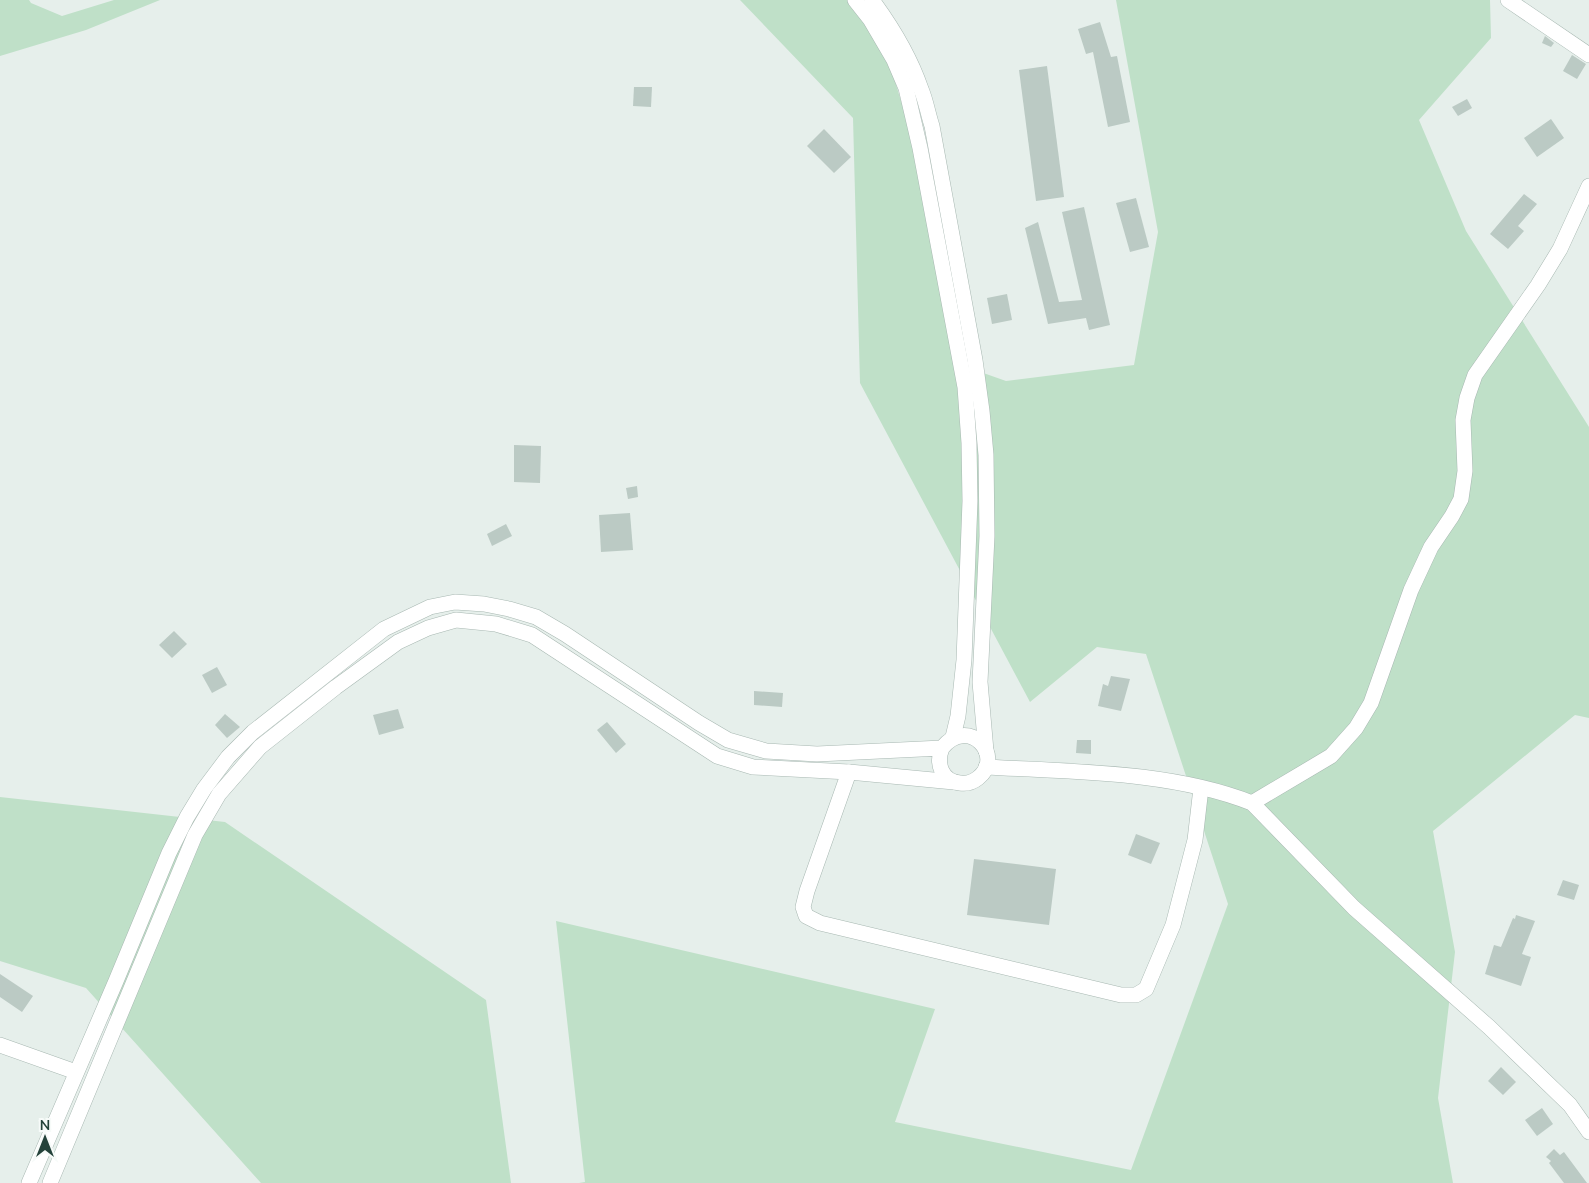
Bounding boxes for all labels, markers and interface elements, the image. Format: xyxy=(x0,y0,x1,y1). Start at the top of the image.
north arrow xyxy=(20,1113,70,1163)
text: N xyxy=(40,1116,50,1135)

